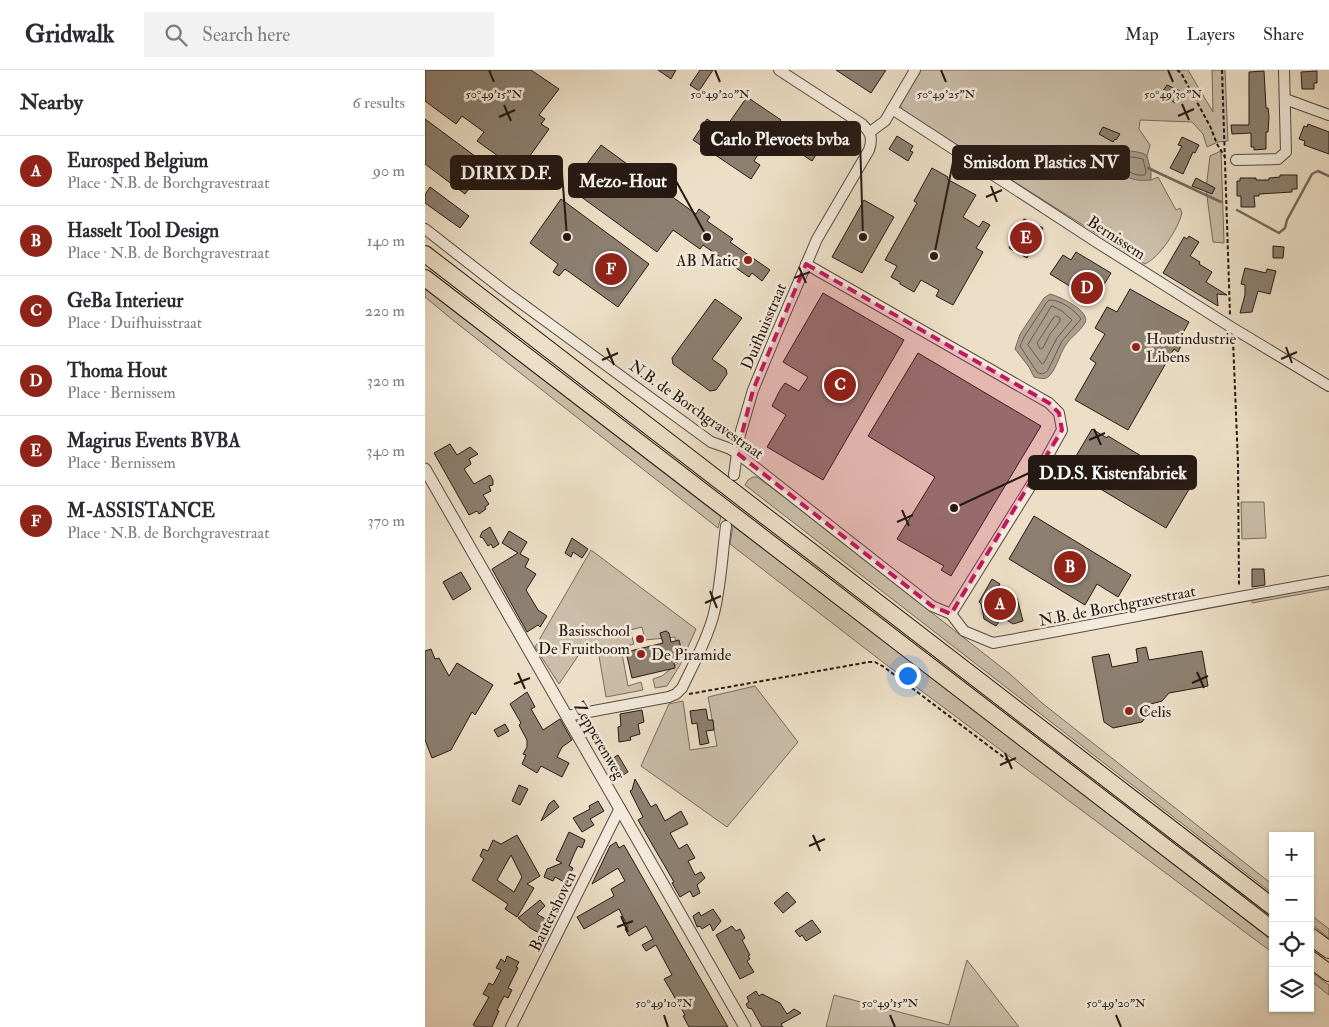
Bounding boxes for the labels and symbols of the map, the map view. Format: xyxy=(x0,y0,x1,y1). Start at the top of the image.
text: 50°49'15"N xyxy=(466,87,523,102)
text: 50°49'20"N xyxy=(690,87,750,102)
text: 50°49'25"N xyxy=(917,87,976,102)
text: 50°49'30"N xyxy=(1144,87,1202,102)
callout: Carlo Plevoets bvba xyxy=(701,122,860,155)
text: Carlo Plevoets bvba xyxy=(711,128,850,151)
callout: Smisdom Plastics NV xyxy=(953,146,1129,179)
text: Smisdom Plastics NV xyxy=(963,151,1120,174)
callout: DIRIX D.F. xyxy=(451,156,562,189)
text: DIRIX D.F. xyxy=(461,162,552,185)
callout: Mezo-Hout xyxy=(569,164,676,197)
text: Mezo-Hout xyxy=(578,170,667,193)
street label: Bernissem xyxy=(1083,212,1150,264)
pin: E xyxy=(1010,219,1042,257)
pin: F xyxy=(595,250,627,288)
place label: AB Matic xyxy=(675,251,739,271)
marker: AB Matic xyxy=(742,254,754,266)
pin: D xyxy=(1071,269,1103,307)
street label: Duifhuisstraat xyxy=(737,280,791,373)
place label: Houtindustrie Libens xyxy=(1146,329,1236,367)
marker: Houtindustrie Libens xyxy=(1130,341,1142,353)
street label: N.B. de Borchgravestraat xyxy=(625,356,767,464)
pin: C xyxy=(824,366,856,404)
callout: D.D.S. Kistenfabriek xyxy=(1029,456,1196,489)
text: D.D.S. Kistenfabriek xyxy=(1039,462,1187,485)
pin: B xyxy=(1054,548,1086,586)
street label: N.B. de Borchgravestraat xyxy=(1037,581,1197,631)
pin: A xyxy=(984,585,1016,623)
place label: Basisschool De Fruitboom xyxy=(538,621,631,659)
marker: Basisschool De Fruitboom xyxy=(634,633,646,645)
place label: De Piramide xyxy=(651,645,732,665)
marker: De Piramide xyxy=(635,648,647,660)
your location xyxy=(895,663,921,689)
street label: Zepperenweg xyxy=(568,698,630,784)
place label: Celis xyxy=(1139,702,1171,722)
marker: Celis xyxy=(1123,705,1135,717)
street label: Bautershoven xyxy=(525,868,581,955)
text: 50°49'10"N xyxy=(635,996,693,1011)
text: 50°49'15"N xyxy=(862,996,919,1011)
text: 50°49'20"N xyxy=(1086,996,1146,1011)

